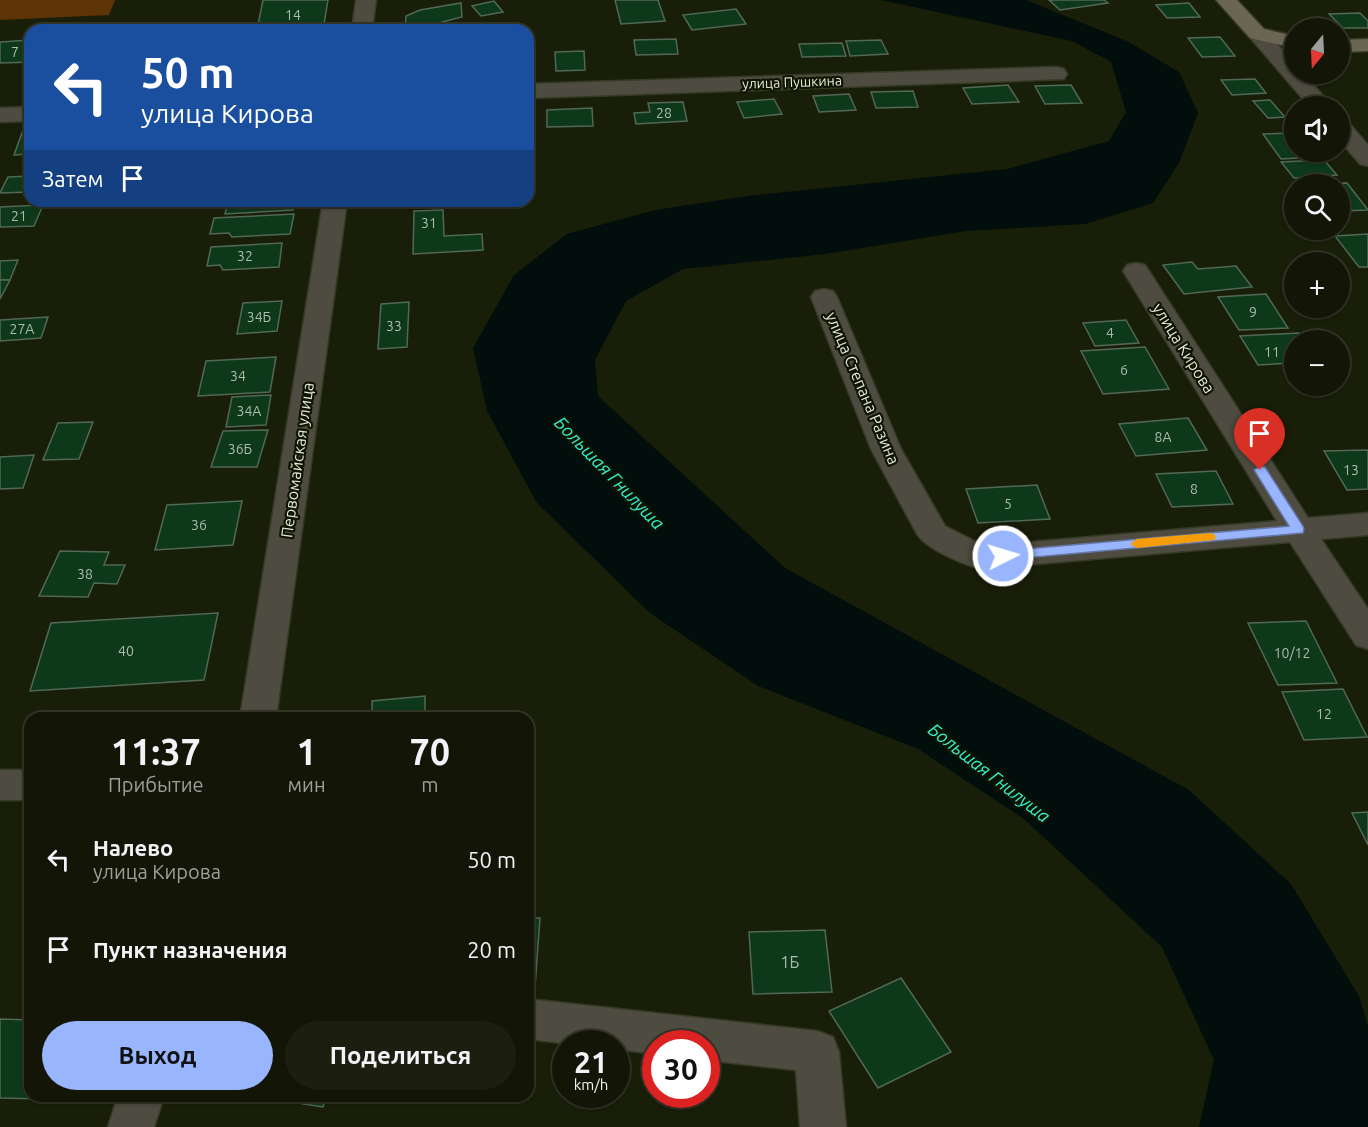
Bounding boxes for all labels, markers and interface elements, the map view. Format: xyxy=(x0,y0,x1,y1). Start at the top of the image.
house number: 14 xyxy=(285,7,301,23)
north arrow xyxy=(1284,18,1350,84)
map controls xyxy=(1284,18,1350,396)
house number: 7 xyxy=(11,44,19,60)
icon: left xyxy=(42,48,120,126)
text: 50 m xyxy=(141,49,235,96)
street label: улица Пушкина xyxy=(742,72,842,92)
button: sound xyxy=(1284,96,1350,162)
text: улица Кирова xyxy=(141,98,314,128)
house number: 28 xyxy=(656,105,672,121)
icon: arrive xyxy=(116,162,149,195)
text: Затем xyxy=(42,166,104,191)
button: search xyxy=(1284,174,1350,240)
house number: 21 xyxy=(11,208,27,224)
house number: 31 xyxy=(421,215,437,231)
house number: 32 xyxy=(237,248,253,264)
button: + xyxy=(1284,252,1350,318)
street label: улица Кирова xyxy=(1149,300,1219,396)
house number: 9 xyxy=(1249,304,1257,320)
house number: 34Б xyxy=(247,309,271,325)
street label: улица Степана Разина xyxy=(823,309,903,467)
house number: 33 xyxy=(386,318,402,334)
house number: 27А xyxy=(10,321,34,337)
house number: 4 xyxy=(1106,325,1114,341)
button: − xyxy=(1284,330,1350,396)
house number: 11 xyxy=(1264,344,1280,360)
house number: 6 xyxy=(1120,362,1128,378)
house number: 34 xyxy=(230,368,246,384)
street label: Первомайская улица xyxy=(277,381,317,539)
house number: 34А xyxy=(237,403,261,419)
pin xyxy=(1234,408,1285,470)
water label: Большая Гнилуша xyxy=(551,412,669,533)
icon: arrive xyxy=(1243,417,1276,450)
house number: 8А xyxy=(1155,429,1172,445)
house number: 36Б xyxy=(228,441,252,457)
house number: 13 xyxy=(1343,462,1359,478)
house number: 8 xyxy=(1190,481,1198,497)
house number: 5 xyxy=(1004,496,1012,512)
house number: 36 xyxy=(191,517,207,533)
position arrow xyxy=(971,524,1035,588)
house number: 38 xyxy=(77,566,93,582)
house number: 40 xyxy=(118,643,134,659)
house number: 10/12 xyxy=(1274,645,1310,661)
house number: 12 xyxy=(1316,706,1332,722)
water label: Большая Гнилуша xyxy=(925,719,1055,826)
text: 11:37 xyxy=(111,731,201,772)
text: 1 xyxy=(296,731,317,772)
text: 70 xyxy=(409,731,450,772)
text: Прибытие xyxy=(108,773,204,796)
text: мин xyxy=(288,773,326,796)
text: m xyxy=(421,773,438,796)
text: Налево xyxy=(93,835,173,860)
icon: left xyxy=(42,843,75,876)
text: 50 m xyxy=(467,847,516,872)
text: улица Кирова xyxy=(93,860,221,883)
icon: arrive xyxy=(42,933,75,966)
text: Пункт назначения xyxy=(93,937,287,962)
text: 20 m xyxy=(467,937,516,962)
house number: 1Б xyxy=(781,953,800,971)
button: Выход xyxy=(42,1021,273,1090)
button: Поделиться xyxy=(285,1021,516,1090)
speed limit sign: 30 xyxy=(642,1030,720,1108)
text: 21 xyxy=(574,1045,608,1079)
text: km/h xyxy=(574,1076,608,1093)

